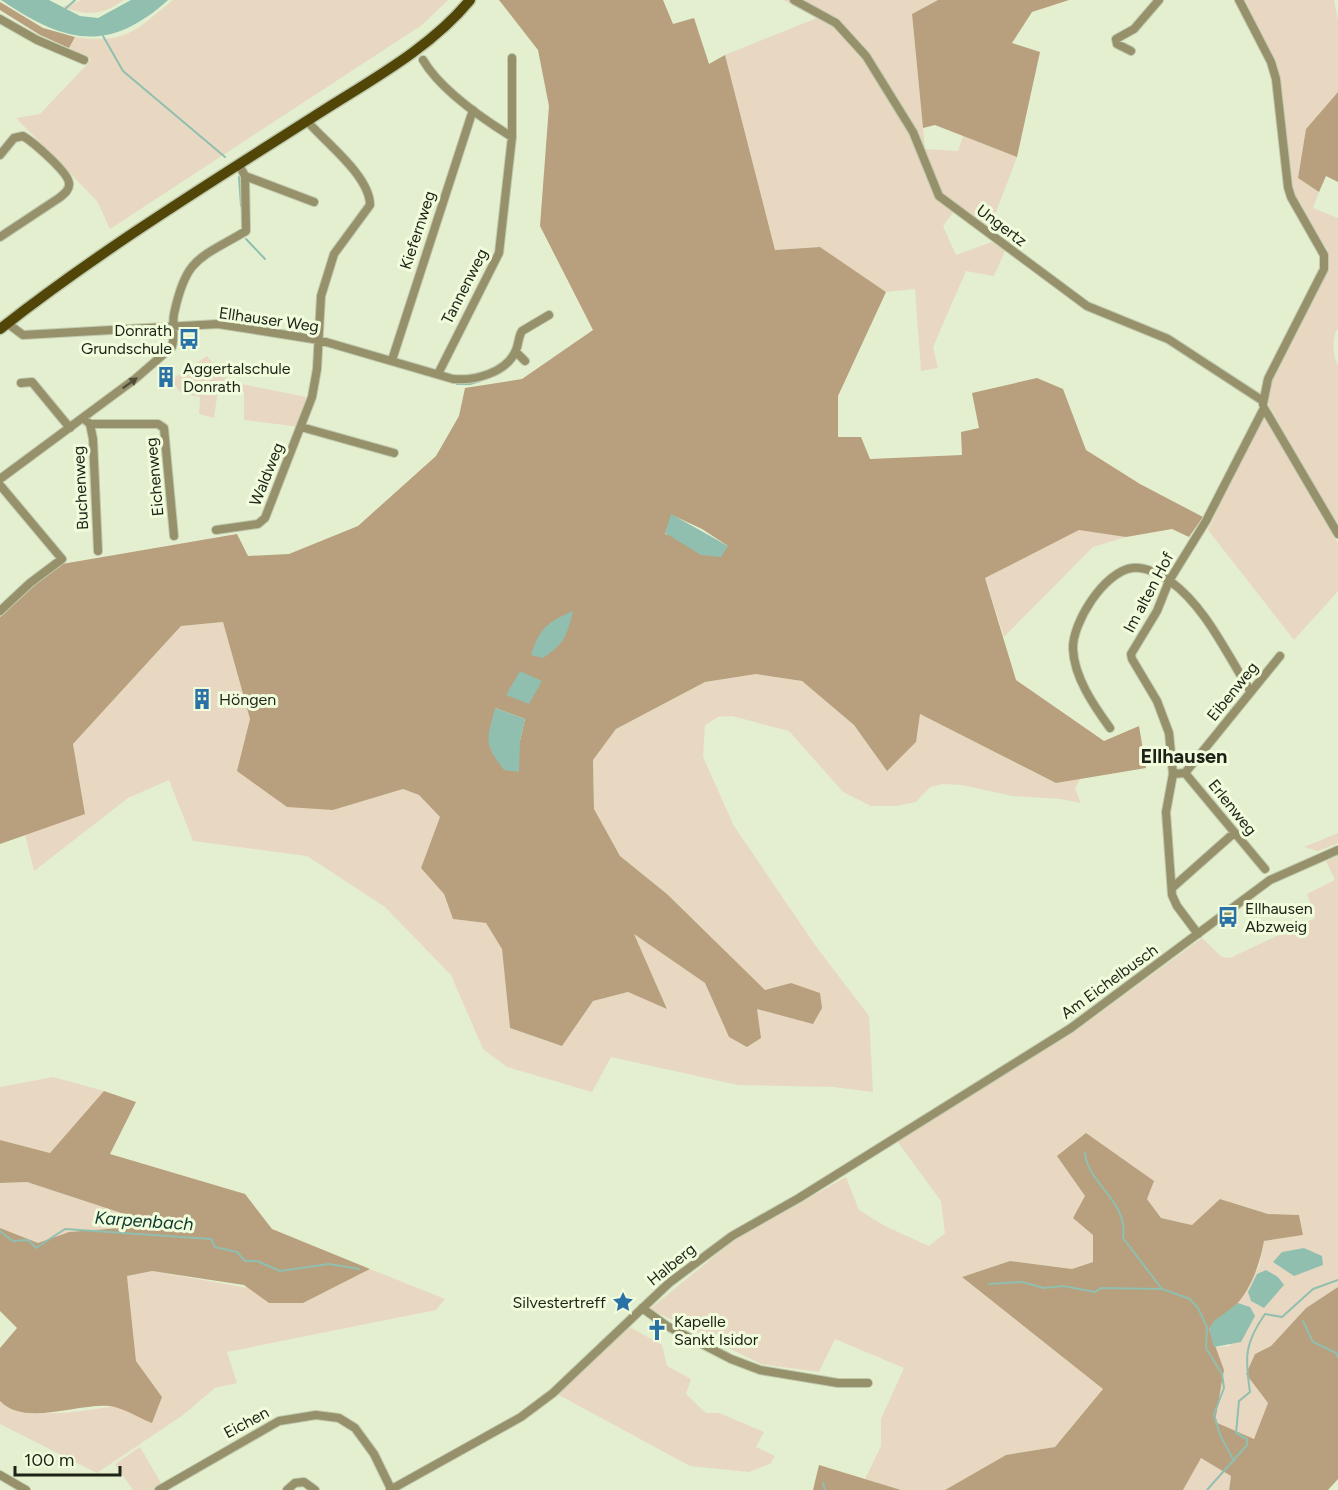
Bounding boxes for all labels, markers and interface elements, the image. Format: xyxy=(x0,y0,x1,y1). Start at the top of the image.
street label: Kiefernweg xyxy=(396,188,439,272)
street label: Ungertz xyxy=(973,200,1031,250)
street label: Tannenweg xyxy=(437,245,492,327)
street label: Ellhauser Weg xyxy=(218,303,320,336)
place label: Donrath Grundschule xyxy=(81,321,172,358)
bus stop icon: Donrath Grundschule xyxy=(177,327,201,351)
place label: Aggertalschule Donrath xyxy=(183,359,291,396)
building icon: Aggertalschule Donrath xyxy=(154,365,178,389)
one-way arrow xyxy=(121,377,137,389)
street label: Eichenweg xyxy=(142,437,167,517)
street label: Waldweg xyxy=(245,440,288,508)
street label: Buchenweg xyxy=(69,445,92,531)
street label: Im alten Hof xyxy=(1119,549,1178,636)
street label: Eibenweg xyxy=(1203,658,1262,725)
building icon: Höngen xyxy=(190,687,214,711)
place label: Höngen xyxy=(219,690,276,709)
district label: Ellhausen xyxy=(1141,744,1227,768)
street label: Erlenweg xyxy=(1204,776,1261,839)
place label: Ellhausen Abzweig xyxy=(1245,899,1313,936)
bus stop icon: Ellhausen Abzweig xyxy=(1216,905,1240,929)
street label: Am Eichelbusch xyxy=(1057,940,1161,1023)
water label: Karpenbach xyxy=(94,1207,194,1235)
street label: Halberg xyxy=(643,1239,699,1290)
place icon: Silvestertreff xyxy=(611,1290,635,1314)
place label: Silvestertreff xyxy=(512,1293,606,1312)
place label: Kapelle Sankt Isidor xyxy=(674,1312,759,1349)
church icon: Kapelle Sankt Isidor xyxy=(645,1318,669,1342)
street label: Eichen xyxy=(220,1403,272,1442)
scale bar xyxy=(15,1439,120,1477)
text: 100 m xyxy=(24,1449,74,1471)

